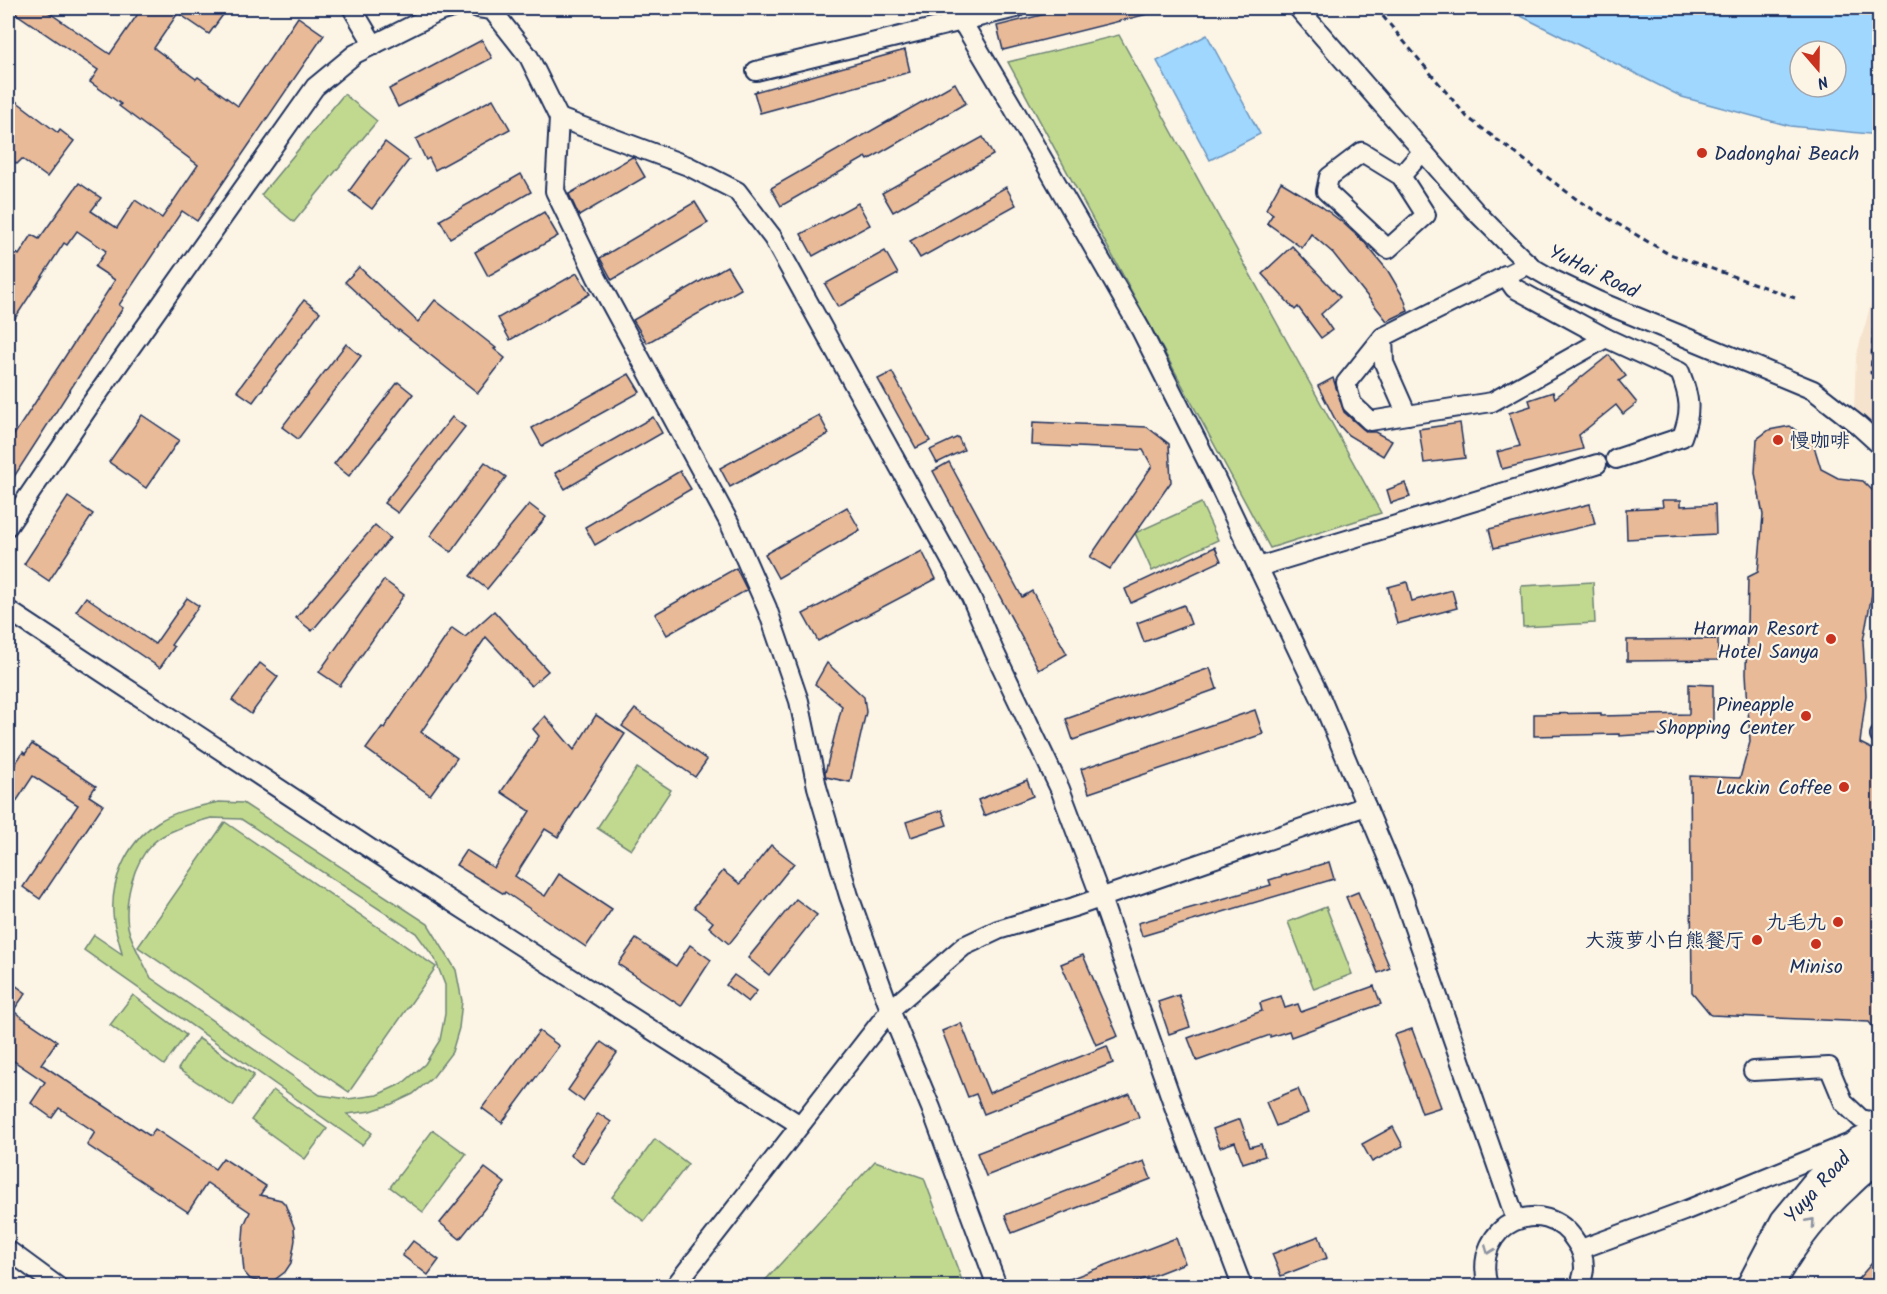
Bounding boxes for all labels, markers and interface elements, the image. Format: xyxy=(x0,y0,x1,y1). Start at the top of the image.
north arrow xyxy=(1788,39,1848,99)
text: N xyxy=(1814,68,1832,95)
place label: Dadonghai Beach xyxy=(1714,139,1859,171)
marker: Dadonghai Beach xyxy=(1695,146,1709,160)
street label: YuHai Road xyxy=(1543,237,1645,309)
place label: 慢咖啡 xyxy=(1790,426,1850,458)
marker: 慢咖啡 xyxy=(1771,433,1785,447)
place label: Harman Resort Hotel Sanya xyxy=(1693,614,1819,669)
marker: Harman Resort Hotel Sanya xyxy=(1824,632,1838,646)
place label: Pineapple Shopping Center xyxy=(1657,690,1795,745)
marker: Pineapple Shopping Center xyxy=(1799,709,1813,723)
place label: Luckin Coffee xyxy=(1716,773,1832,805)
marker: Luckin Coffee xyxy=(1837,780,1851,794)
place label: 九毛九 xyxy=(1766,908,1826,940)
marker: 九毛九 xyxy=(1831,915,1845,929)
place label: 大菠萝小白熊餐厅 xyxy=(1585,926,1745,958)
marker: 大菠萝小白熊餐厅 xyxy=(1750,933,1764,947)
marker: Miniso xyxy=(1809,937,1823,951)
place label: Miniso xyxy=(1789,952,1843,984)
street label: Yuya Road xyxy=(1777,1144,1861,1232)
one-way arrow xyxy=(1804,1219,1815,1230)
one-way arrow xyxy=(1484,1243,1496,1254)

